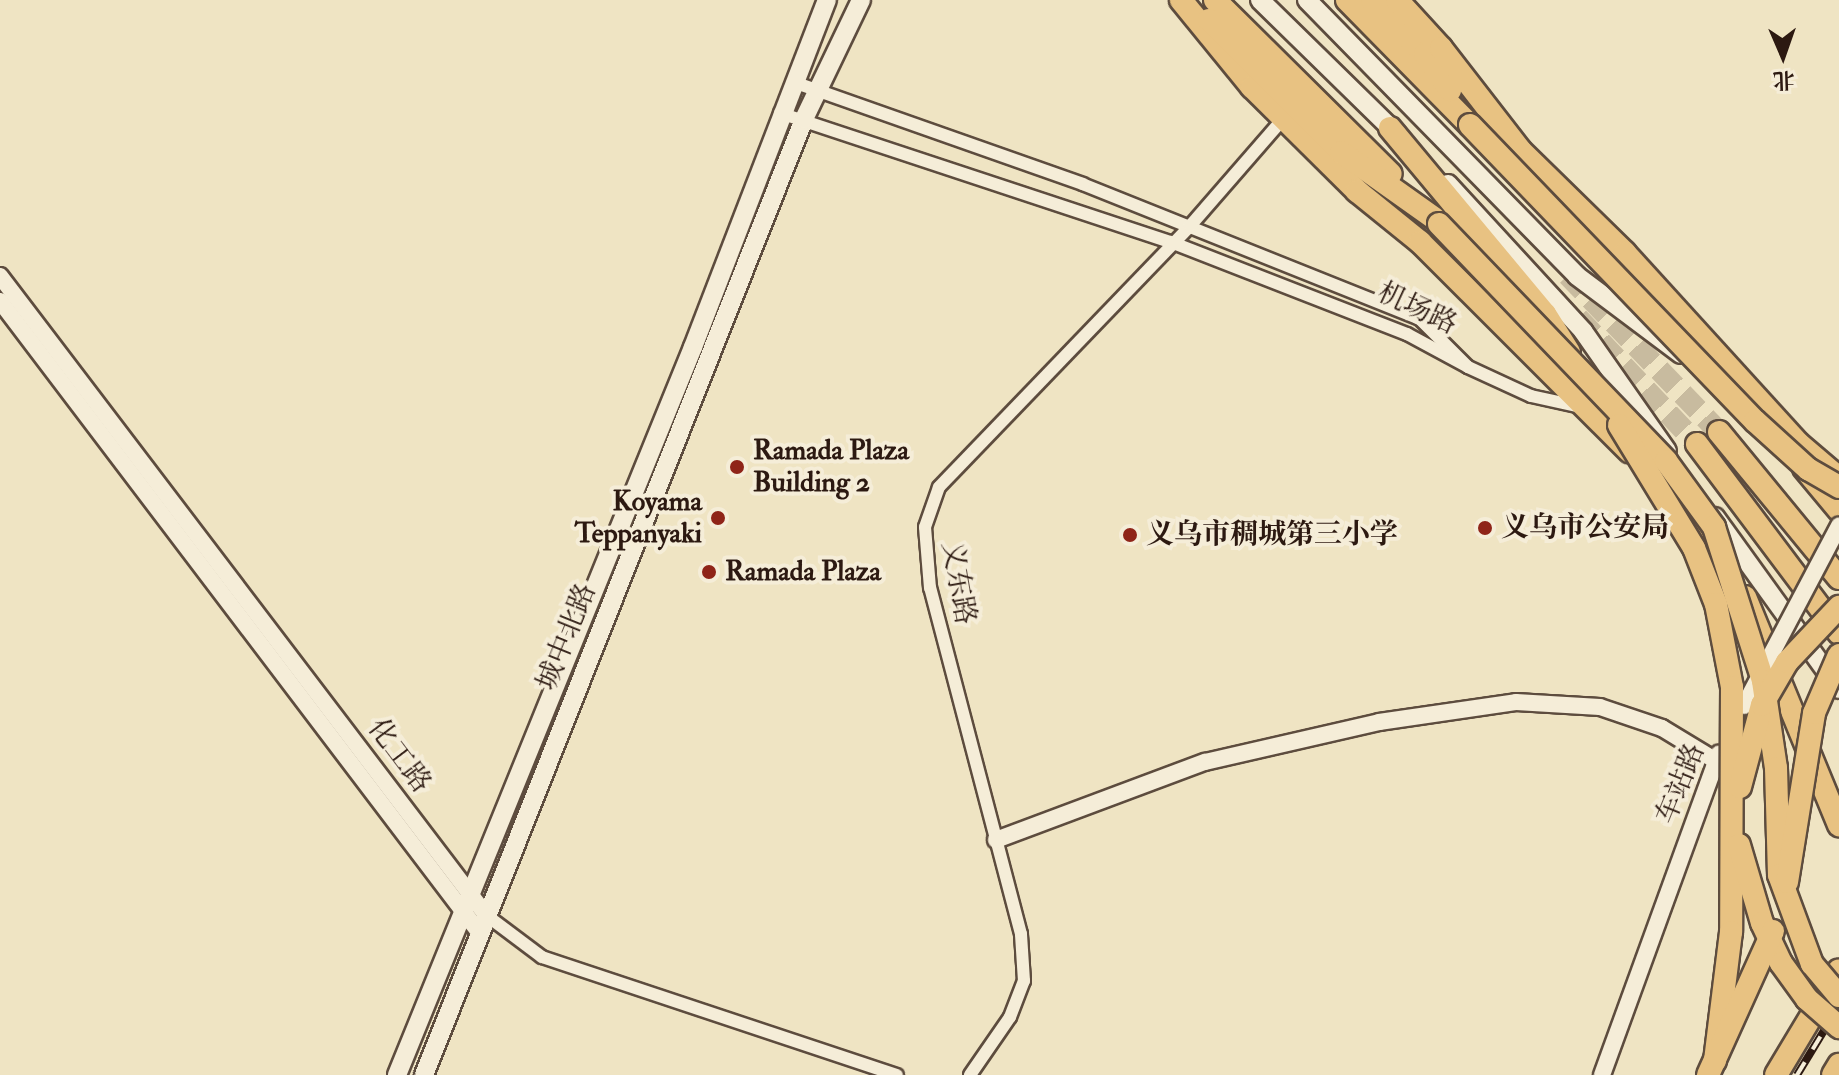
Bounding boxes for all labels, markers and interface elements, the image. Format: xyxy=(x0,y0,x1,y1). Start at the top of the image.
north arrow xyxy=(1743,16,1823,96)
text: 北 xyxy=(1772,66,1795,94)
street label: 机场路 xyxy=(1372,276,1462,342)
place label: Ramada Plaza Building 2 xyxy=(753,434,909,500)
marker: Ramada Plaza Building 2 xyxy=(728,458,746,476)
place label: Koyama Teppanyaki xyxy=(575,485,702,551)
marker: Koyama Teppanyaki xyxy=(709,509,727,527)
place label: 义乌市公安局 xyxy=(1501,511,1669,545)
place label: 义乌市稠城第三小学 xyxy=(1146,518,1398,552)
marker: 义乌市公安局 xyxy=(1476,519,1494,537)
marker: 义乌市稠城第三小学 xyxy=(1121,526,1139,544)
street label: 义东路 xyxy=(934,539,982,627)
place label: Ramada Plaza xyxy=(725,555,881,589)
marker: Ramada Plaza xyxy=(700,563,718,581)
street label: 城中北路 xyxy=(530,579,604,695)
street label: 化工路 xyxy=(360,712,438,800)
street label: 车站路 xyxy=(1650,739,1712,829)

